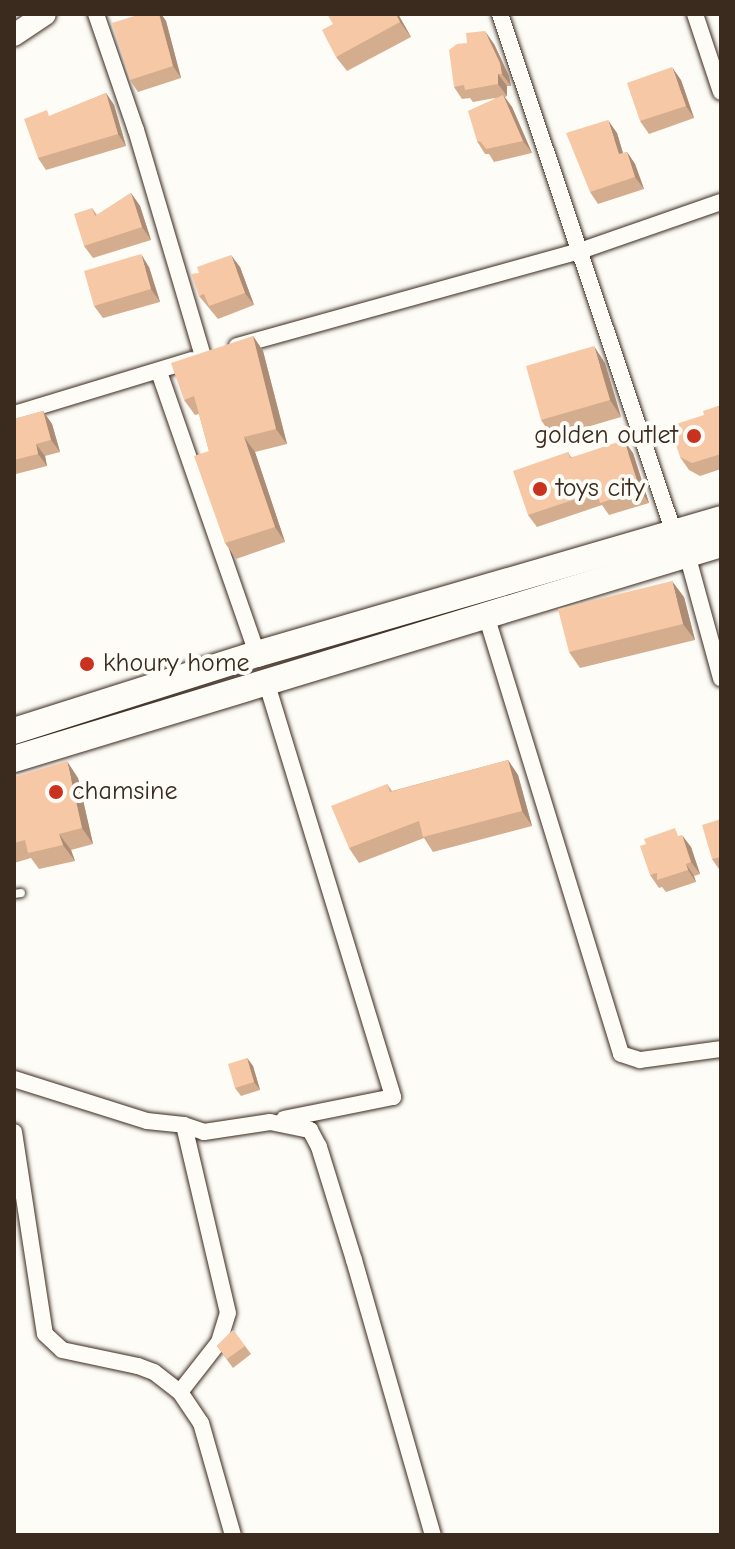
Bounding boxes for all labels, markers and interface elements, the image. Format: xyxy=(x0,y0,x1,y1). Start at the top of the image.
place label: golden outlet xyxy=(534,420,678,452)
marker: golden outlet xyxy=(685,427,703,445)
place label: toys city xyxy=(556,473,645,505)
marker: toys city xyxy=(531,480,549,498)
place label: khoury home xyxy=(103,648,249,680)
marker: khoury home xyxy=(78,655,96,673)
place label: chamsine xyxy=(72,776,178,808)
marker: chamsine xyxy=(47,783,65,801)

